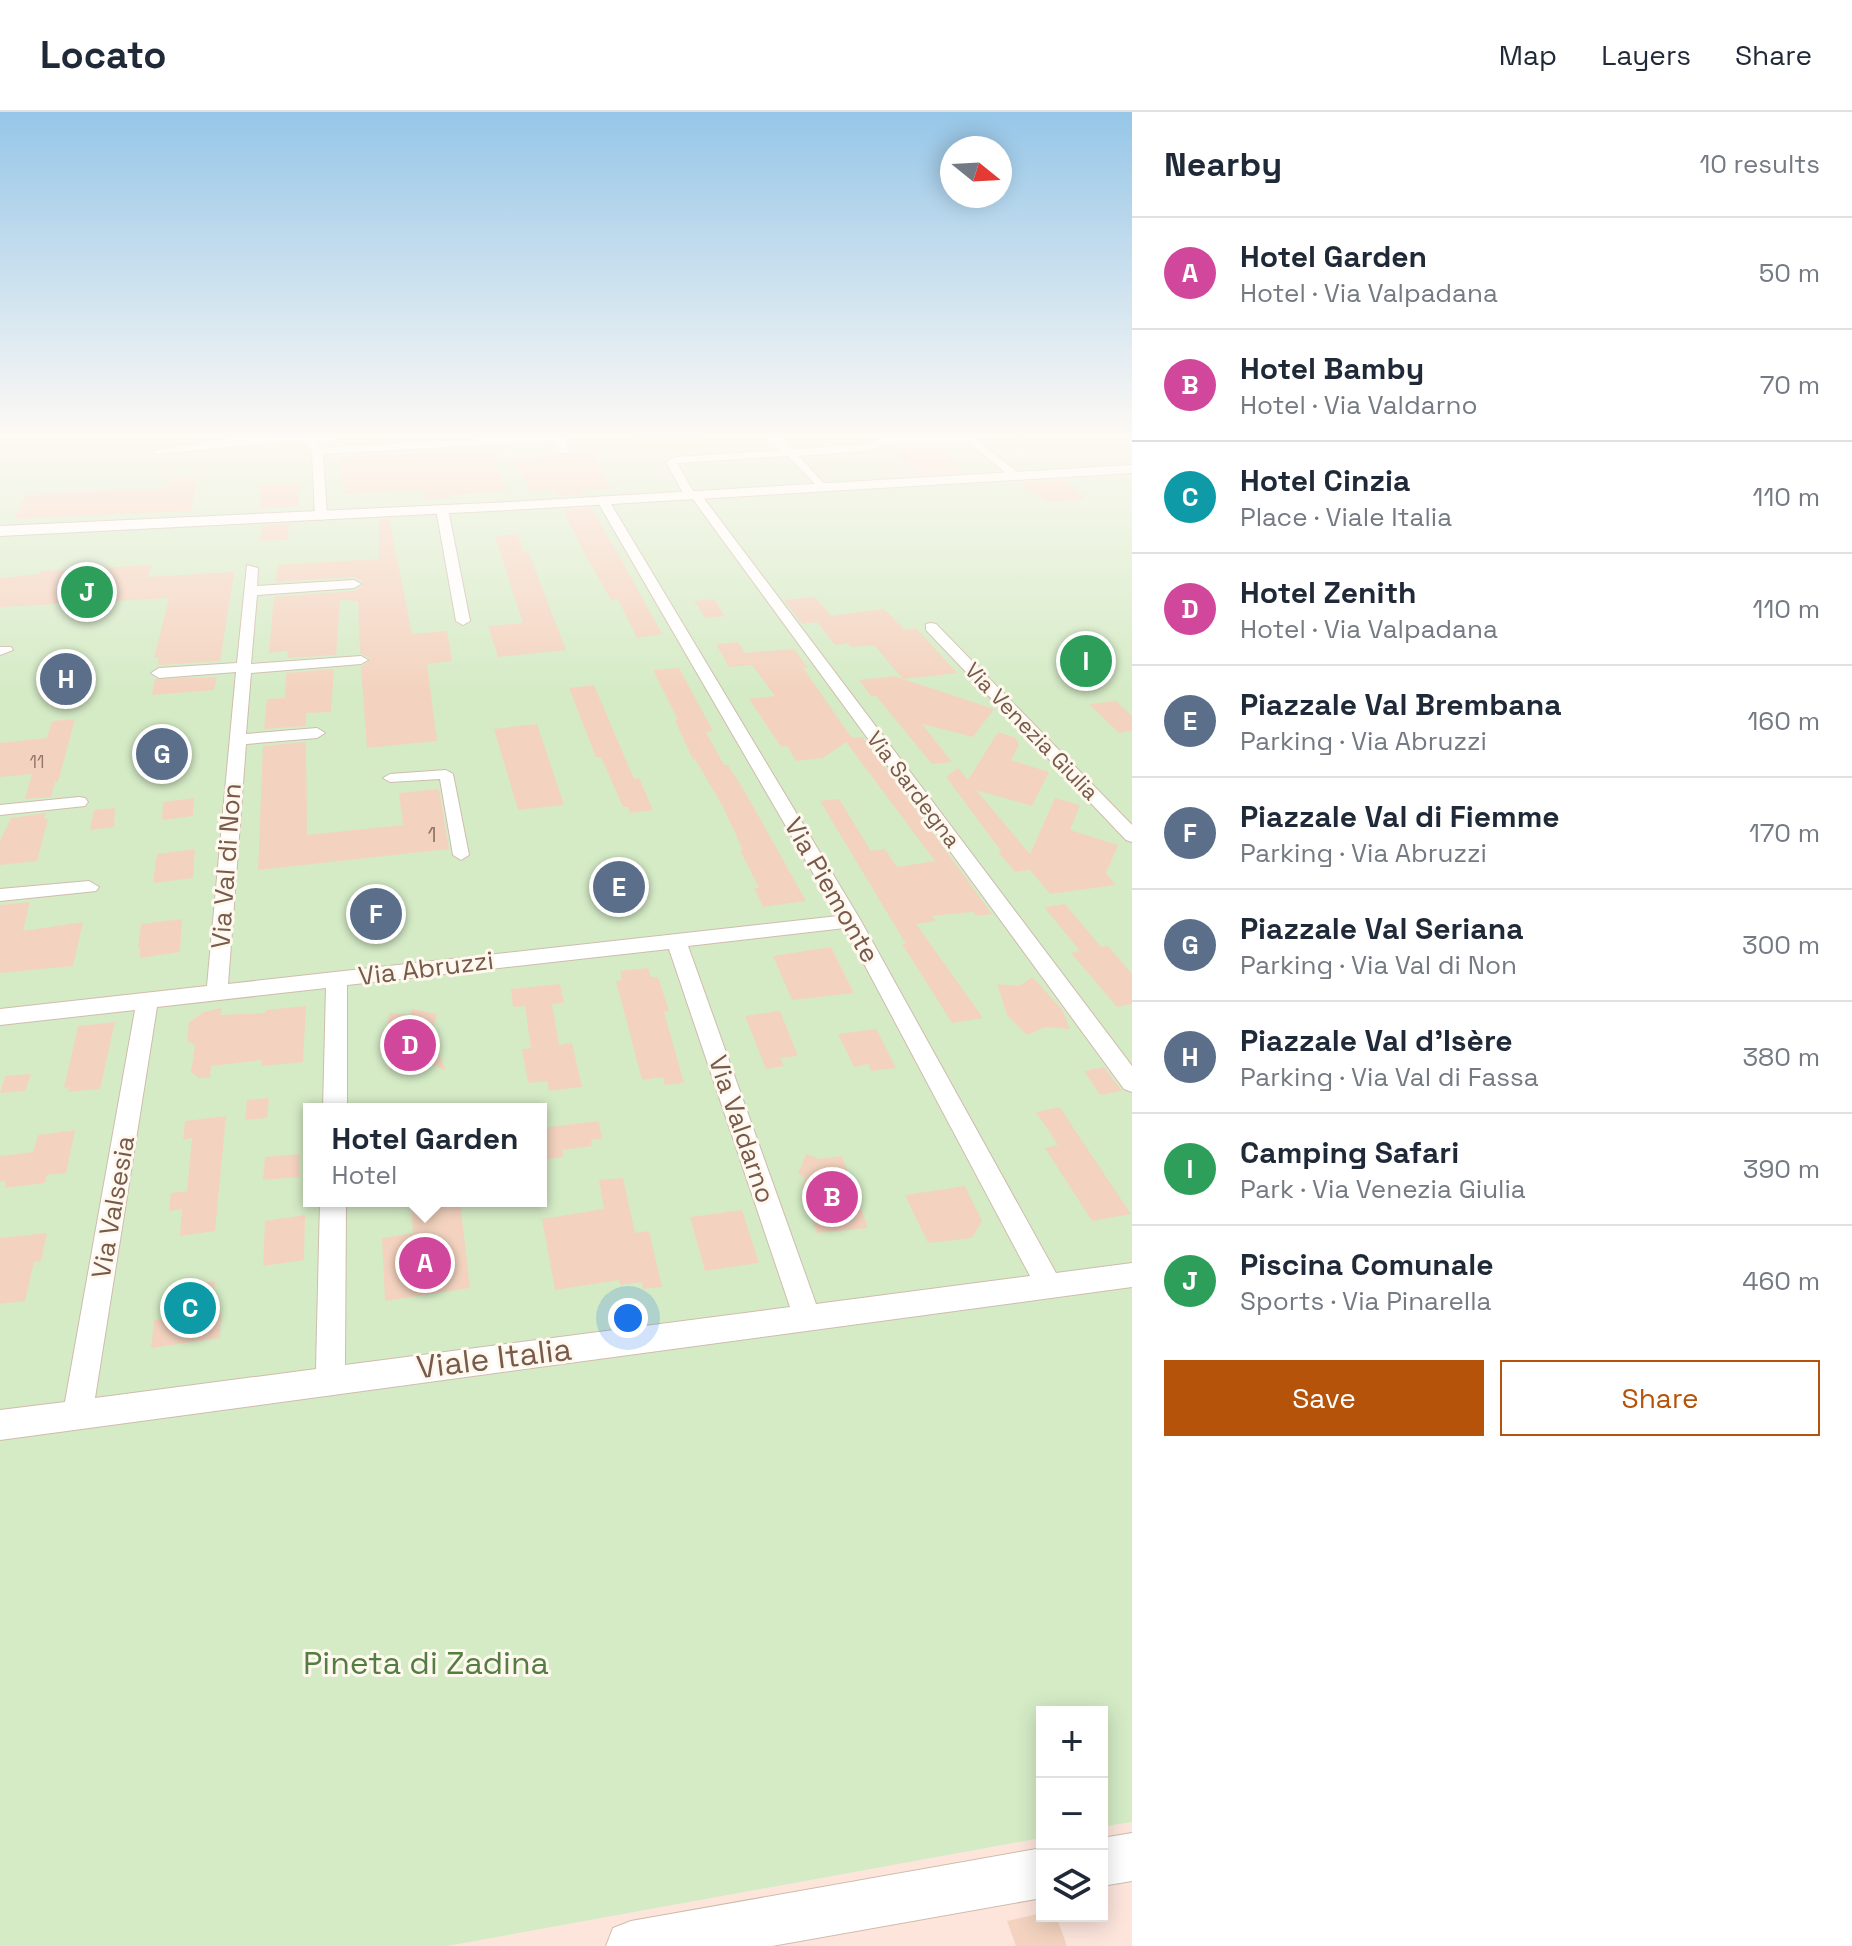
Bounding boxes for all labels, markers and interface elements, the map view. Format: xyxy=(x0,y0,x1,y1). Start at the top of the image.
text: Locato xyxy=(40,31,167,79)
text: Map xyxy=(1499,37,1557,73)
text: Layers xyxy=(1601,37,1691,73)
text: Share xyxy=(1735,37,1812,73)
north arrow xyxy=(940,136,1012,208)
text: Nearby xyxy=(1164,143,1282,186)
text: 10 results xyxy=(1699,147,1820,181)
text: Hotel Garden xyxy=(1240,237,1427,276)
text: A xyxy=(1182,256,1198,290)
text: 50 m xyxy=(1759,256,1820,290)
text: Hotel · Via Valpadana xyxy=(1240,276,1498,310)
text: Hotel Bamby xyxy=(1240,349,1424,388)
text: B xyxy=(1181,368,1199,402)
text: 70 m xyxy=(1760,368,1820,402)
text: Hotel · Via Valdarno xyxy=(1240,388,1477,422)
text: Hotel Cinzia xyxy=(1240,461,1410,500)
text: C xyxy=(1182,480,1198,514)
text: 110 m xyxy=(1753,480,1820,514)
text: Place · Viale Italia xyxy=(1240,500,1452,534)
pin: J xyxy=(61,562,113,622)
text: Hotel Zenith xyxy=(1240,573,1417,612)
text: D xyxy=(1181,592,1199,626)
text: 110 m xyxy=(1753,592,1820,626)
text: Hotel · Via Valpadana xyxy=(1240,612,1498,646)
pin: I xyxy=(1060,631,1112,691)
pin: H xyxy=(40,649,92,709)
street label: Via Venezia Giulia xyxy=(959,656,1105,806)
text: Piazzale Val Brembana xyxy=(1240,685,1561,724)
text: E xyxy=(1183,704,1197,738)
text: 160 m xyxy=(1748,704,1820,738)
pin: G xyxy=(136,724,188,784)
text: Parking · Via Abruzzi xyxy=(1240,724,1487,758)
street label: Via Sardegna xyxy=(861,725,967,853)
house number: 11 xyxy=(29,750,45,773)
street label: Via Val di Non xyxy=(203,782,249,950)
text: Piazzale Val di Fiemme xyxy=(1240,797,1560,836)
street label: Via Piemonte xyxy=(777,811,887,969)
text: F xyxy=(1183,816,1197,850)
text: 170 m xyxy=(1749,816,1820,850)
house number: 1 xyxy=(427,820,437,848)
text: Parking · Via Abruzzi xyxy=(1240,836,1487,870)
pin: E xyxy=(593,857,645,917)
pin: F xyxy=(350,884,402,944)
text: Piazzale Val Seriana xyxy=(1240,909,1524,948)
text: G xyxy=(1181,928,1199,962)
text: 300 m xyxy=(1742,928,1820,962)
street label: Via Abruzzi xyxy=(356,943,496,993)
text: Parking · Via Val di Non xyxy=(1240,948,1517,982)
pin: D xyxy=(384,1015,436,1075)
text: Piazzale Val d'Isère xyxy=(1240,1021,1513,1060)
text: H xyxy=(1181,1040,1199,1074)
text: 380 m xyxy=(1742,1040,1820,1074)
street label: Via Valdarno xyxy=(701,1051,783,1207)
text: Parking · Via Val di Fassa xyxy=(1240,1060,1539,1094)
popup xyxy=(303,1103,547,1207)
text: Hotel Garden xyxy=(331,1119,519,1158)
street label: Via Valsesia xyxy=(84,1133,142,1281)
text: Camping Safari xyxy=(1240,1133,1459,1172)
text: I xyxy=(1187,1152,1193,1186)
text: 390 m xyxy=(1743,1152,1820,1186)
text: Hotel xyxy=(331,1158,397,1192)
pin: B xyxy=(806,1167,858,1227)
text: Park · Via Venezia Giulia xyxy=(1240,1172,1526,1206)
pin: A xyxy=(399,1233,451,1293)
text: Piscina Comunale xyxy=(1240,1245,1493,1284)
text: J xyxy=(1182,1264,1198,1298)
text: 460 m xyxy=(1742,1264,1820,1298)
pin: C xyxy=(164,1278,216,1338)
text: Sports · Via Pinarella xyxy=(1240,1284,1492,1318)
your location xyxy=(608,1298,648,1338)
street label: Viale Italia xyxy=(414,1329,574,1387)
button: Save xyxy=(1164,1360,1484,1436)
button: Share xyxy=(1500,1360,1820,1436)
park label: Pineta di Zadina xyxy=(303,1643,549,1683)
map controls xyxy=(1036,1706,1108,1922)
button: + xyxy=(1036,1706,1108,1778)
button: − xyxy=(1036,1778,1108,1850)
button: layers xyxy=(1036,1850,1108,1922)

